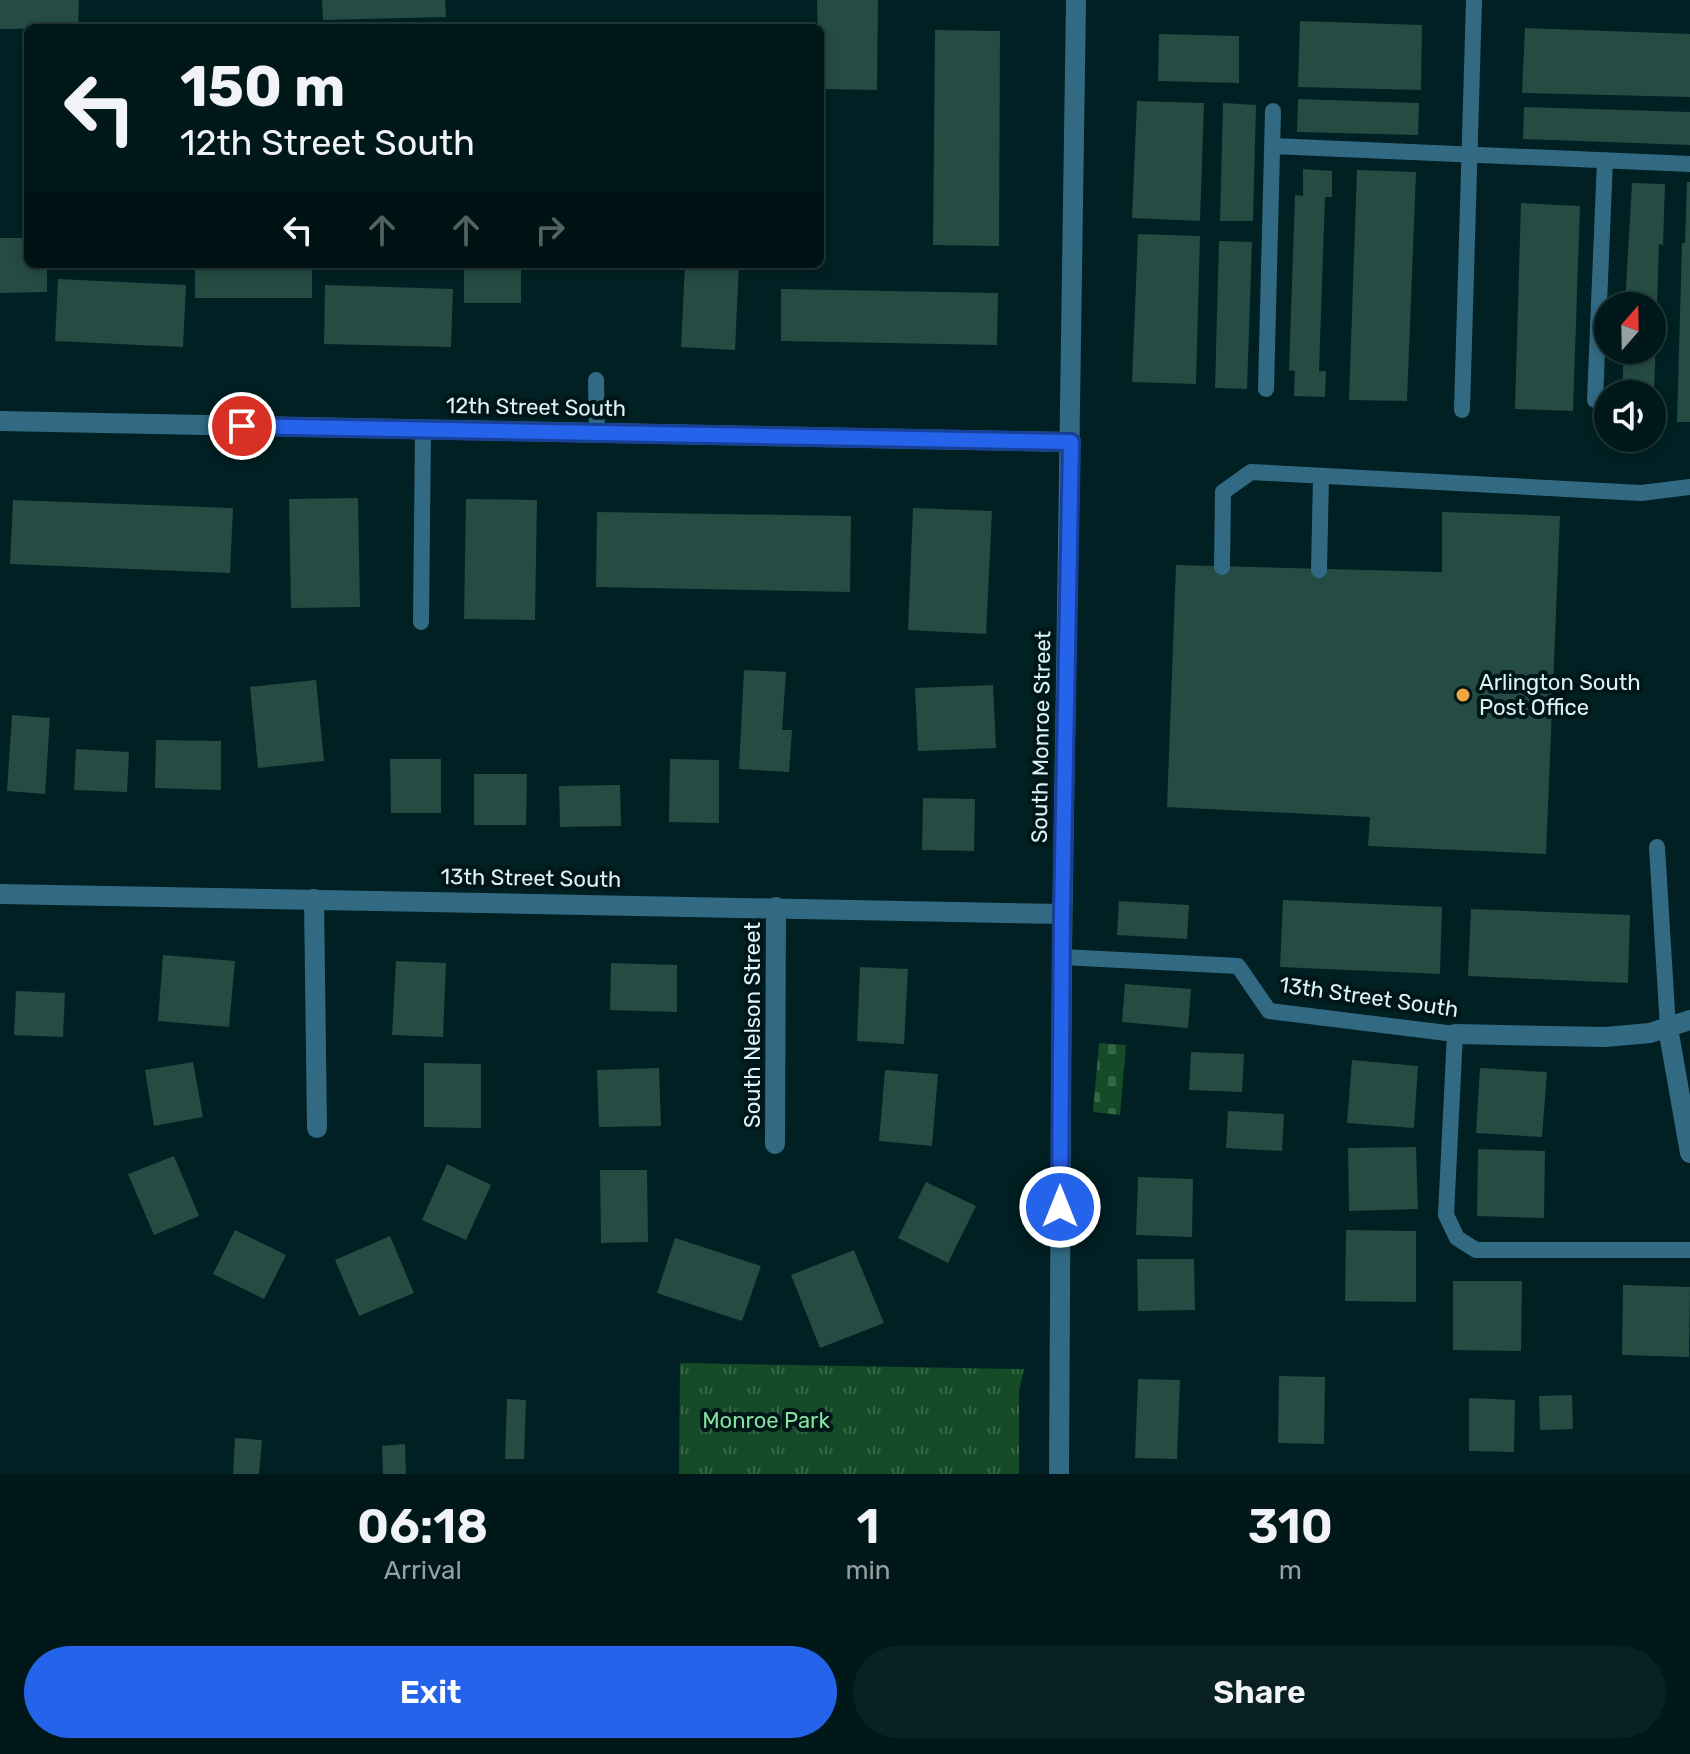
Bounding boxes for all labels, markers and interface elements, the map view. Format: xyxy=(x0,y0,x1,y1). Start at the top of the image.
text: 150 m xyxy=(180,54,345,120)
icon: left xyxy=(48,56,152,160)
text: 12th Street South xyxy=(180,121,475,164)
icon: left xyxy=(276,208,320,252)
icon: ahead xyxy=(360,208,404,252)
icon: ahead xyxy=(444,208,488,252)
icon: right xyxy=(528,208,572,252)
north arrow xyxy=(1594,292,1666,364)
map controls xyxy=(1594,292,1666,452)
button: sound xyxy=(1594,380,1666,452)
pin xyxy=(208,392,276,460)
street label: 12th Street South xyxy=(446,392,626,422)
icon: arrive xyxy=(220,404,264,448)
street label: South Monroe Street xyxy=(1026,630,1056,843)
place label: Arlington South Post Office xyxy=(1479,669,1641,721)
marker: Arlington South Post Office xyxy=(1454,686,1472,704)
street label: 13th Street South xyxy=(440,863,622,893)
street label: South Nelson Street xyxy=(739,922,766,1128)
street label: 13th Street South xyxy=(1278,971,1460,1023)
position arrow xyxy=(1018,1165,1102,1249)
park label: Monroe Park xyxy=(702,1407,830,1434)
text: 06:18 xyxy=(357,1498,488,1555)
text: 1 xyxy=(856,1498,879,1555)
text: 310 xyxy=(1248,1498,1333,1555)
text: Arrival xyxy=(384,1555,462,1586)
text: min xyxy=(845,1555,891,1586)
text: m xyxy=(1279,1555,1302,1586)
button: Exit xyxy=(24,1646,837,1738)
button: Share xyxy=(853,1646,1666,1738)

